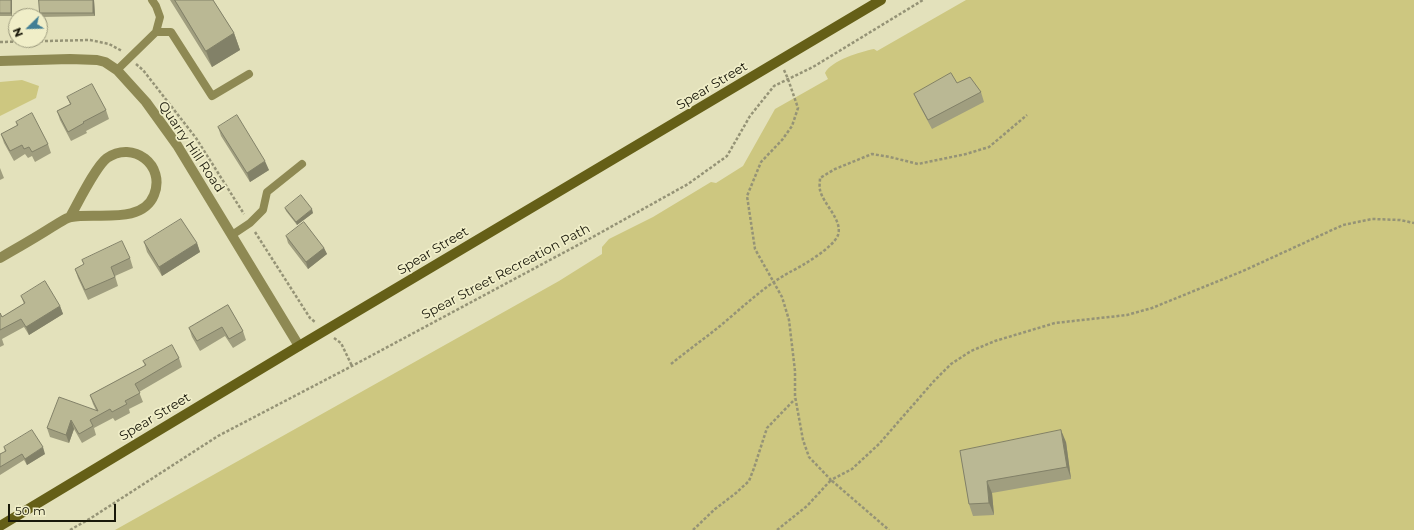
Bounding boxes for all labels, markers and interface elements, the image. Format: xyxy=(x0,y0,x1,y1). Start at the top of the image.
north arrow xyxy=(8,8,48,48)
text: N xyxy=(10,25,26,39)
street label: Spear Street xyxy=(674,59,750,113)
street label: Quarry Hill Road xyxy=(155,99,227,195)
street label: Spear Street Recreation Path xyxy=(419,221,593,323)
street label: Spear Street xyxy=(395,224,471,278)
street label: Spear Street xyxy=(117,390,193,444)
scale bar xyxy=(10,496,118,522)
text: 50 m xyxy=(15,503,46,518)

